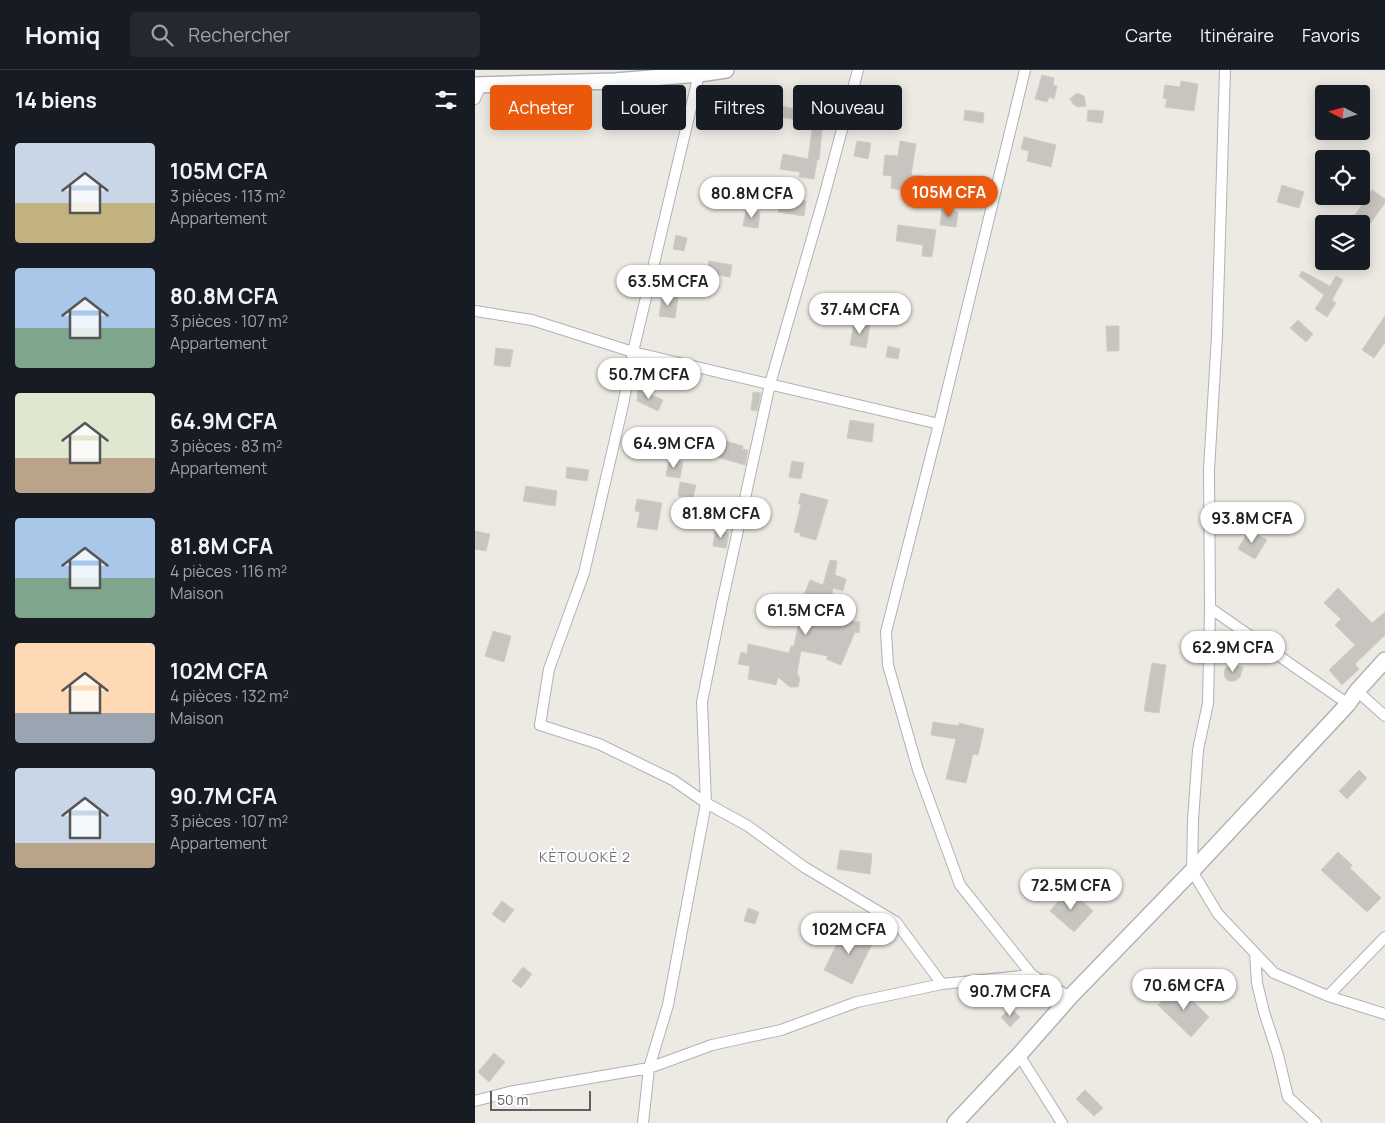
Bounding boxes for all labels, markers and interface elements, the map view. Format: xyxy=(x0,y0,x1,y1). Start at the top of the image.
search box xyxy=(130,12,480,57)
text: Homiq xyxy=(25,18,100,51)
icon: search xyxy=(148,21,176,49)
text: Rechercher xyxy=(188,22,291,48)
text: Carte xyxy=(1125,23,1172,47)
text: Itinéraire xyxy=(1200,23,1274,47)
text: Favoris xyxy=(1302,23,1360,47)
chip: Acheter xyxy=(490,85,592,130)
chip: Louer xyxy=(602,85,686,130)
chip: Filtres xyxy=(696,85,783,130)
chip: Nouveau xyxy=(793,85,902,130)
north arrow xyxy=(1315,85,1370,140)
map controls xyxy=(1315,85,1370,270)
text: 14 biens xyxy=(15,86,97,114)
icon: filters xyxy=(432,86,460,114)
button: locate xyxy=(1315,150,1370,205)
text: 105M CFA xyxy=(170,157,268,185)
icon: home xyxy=(55,163,115,223)
pin: 80.8M CFA xyxy=(695,176,809,219)
pin: 105M CFA xyxy=(897,176,1001,218)
text: 105M CFA xyxy=(912,181,986,203)
text: 80.8M CFA xyxy=(711,182,793,204)
text: 3 pièces · 113 m² xyxy=(170,185,286,207)
text: Appartement xyxy=(170,207,267,229)
button: layers xyxy=(1315,215,1370,270)
pin: 63.5M CFA xyxy=(611,264,725,307)
text: 63.5M CFA xyxy=(627,270,709,292)
text: 80.8M CFA xyxy=(170,282,278,310)
icon: home xyxy=(55,288,115,348)
pin: 37.4M CFA xyxy=(803,292,917,335)
text: 37.4M CFA xyxy=(820,298,900,320)
text: 3 pièces · 107 m² xyxy=(170,310,288,332)
text: Appartement xyxy=(170,332,267,354)
pin: 50.7M CFA xyxy=(592,358,706,400)
text: 50.7M CFA xyxy=(609,363,689,385)
text: 64.9M CFA xyxy=(170,407,277,435)
icon: home xyxy=(55,413,115,473)
pin: 64.9M CFA xyxy=(617,426,731,469)
text: 64.9M CFA xyxy=(633,432,715,454)
text: 3 pièces · 83 m² xyxy=(170,435,282,457)
text: Appartement xyxy=(170,457,267,479)
pin: 81.8M CFA xyxy=(664,496,778,539)
text: 81.8M CFA xyxy=(682,502,760,524)
pin: 93.8M CFA xyxy=(1195,502,1309,544)
text: 93.8M CFA xyxy=(1211,507,1293,529)
text: 81.8M CFA xyxy=(170,532,273,560)
icon: home xyxy=(55,538,115,598)
text: 4 pièces · 116 m² xyxy=(170,560,287,582)
text: Maison xyxy=(170,582,223,604)
pin: 61.5M CFA xyxy=(749,594,863,636)
text: 61.5M CFA xyxy=(767,599,845,621)
pin: 62.9M CFA xyxy=(1176,630,1290,673)
text: 62.9M CFA xyxy=(1192,636,1274,658)
text: 102M CFA xyxy=(170,657,268,685)
icon: home xyxy=(55,663,115,723)
text: 4 pièces · 132 m² xyxy=(170,685,289,707)
text: Maison xyxy=(170,707,223,729)
text: 90.7M CFA xyxy=(170,782,277,810)
icon: home xyxy=(55,788,115,848)
text: 3 pièces · 107 m² xyxy=(170,810,288,832)
text: Appartement xyxy=(170,832,267,854)
district label: KÈTOUOKÈ 2 xyxy=(539,847,631,866)
pin: 72.5M CFA xyxy=(1014,868,1128,911)
text: 72.5M CFA xyxy=(1031,874,1111,896)
pin: 102M CFA xyxy=(797,912,901,955)
text: 102M CFA xyxy=(812,918,886,940)
pin: 70.6M CFA xyxy=(1127,968,1241,1011)
pin: 90.7M CFA xyxy=(953,974,1067,1017)
text: 70.6M CFA xyxy=(1143,974,1225,996)
text: 90.7M CFA xyxy=(969,980,1051,1002)
scale bar xyxy=(490,1088,591,1111)
text: 50 m xyxy=(497,1090,528,1109)

